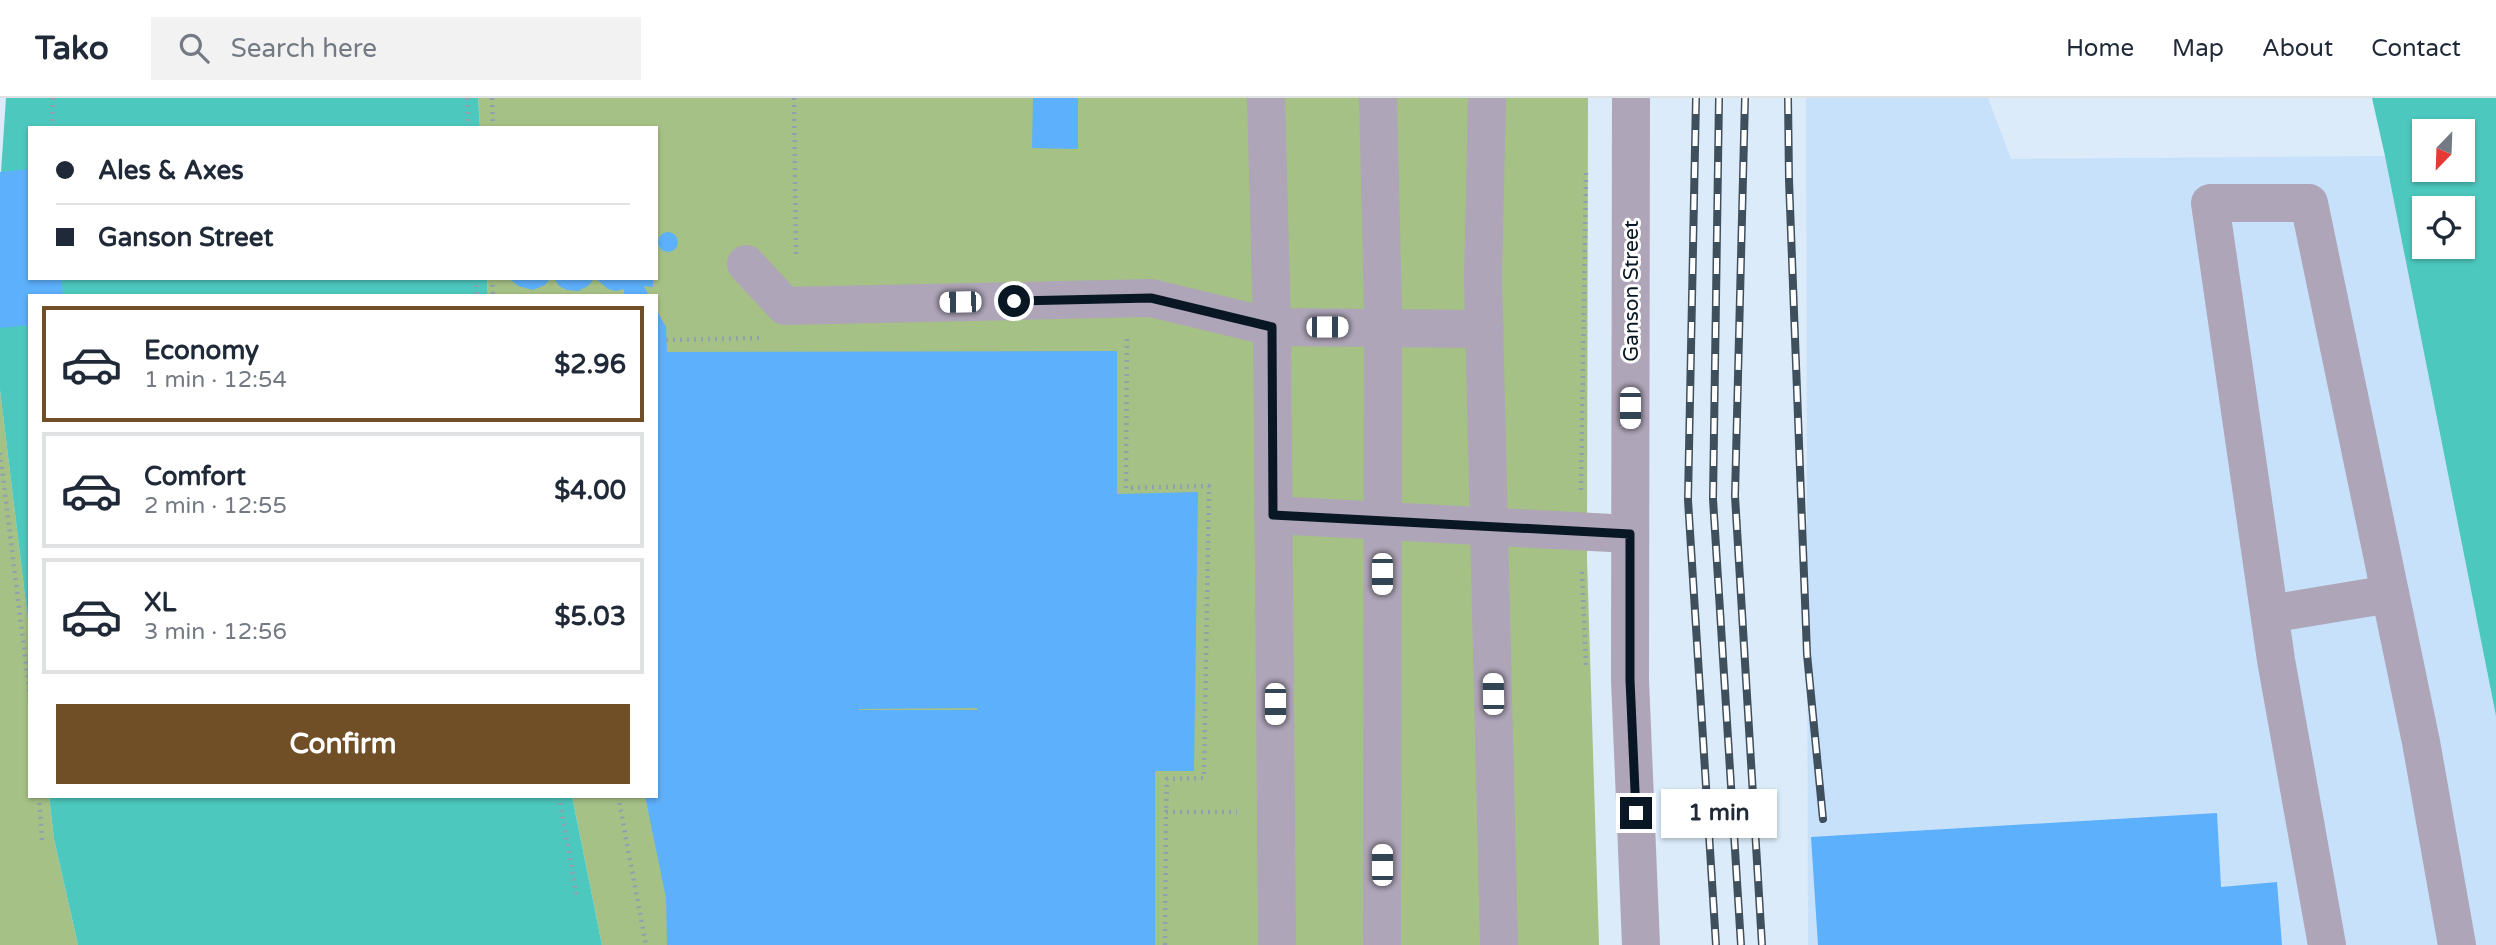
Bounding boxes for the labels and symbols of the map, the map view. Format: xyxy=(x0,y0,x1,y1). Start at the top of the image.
north arrow xyxy=(2412,119,2474,182)
street label: Ganson Street xyxy=(1619,220,1644,362)
route start xyxy=(998,285,1030,317)
car xyxy=(939,291,982,313)
car xyxy=(1307,317,1349,338)
car xyxy=(1620,387,1641,429)
car xyxy=(1372,553,1393,595)
car xyxy=(1483,673,1504,715)
car xyxy=(1265,683,1286,725)
callout: 1 min xyxy=(1660,788,1776,838)
route end xyxy=(1620,797,1652,829)
car xyxy=(1372,844,1393,886)

